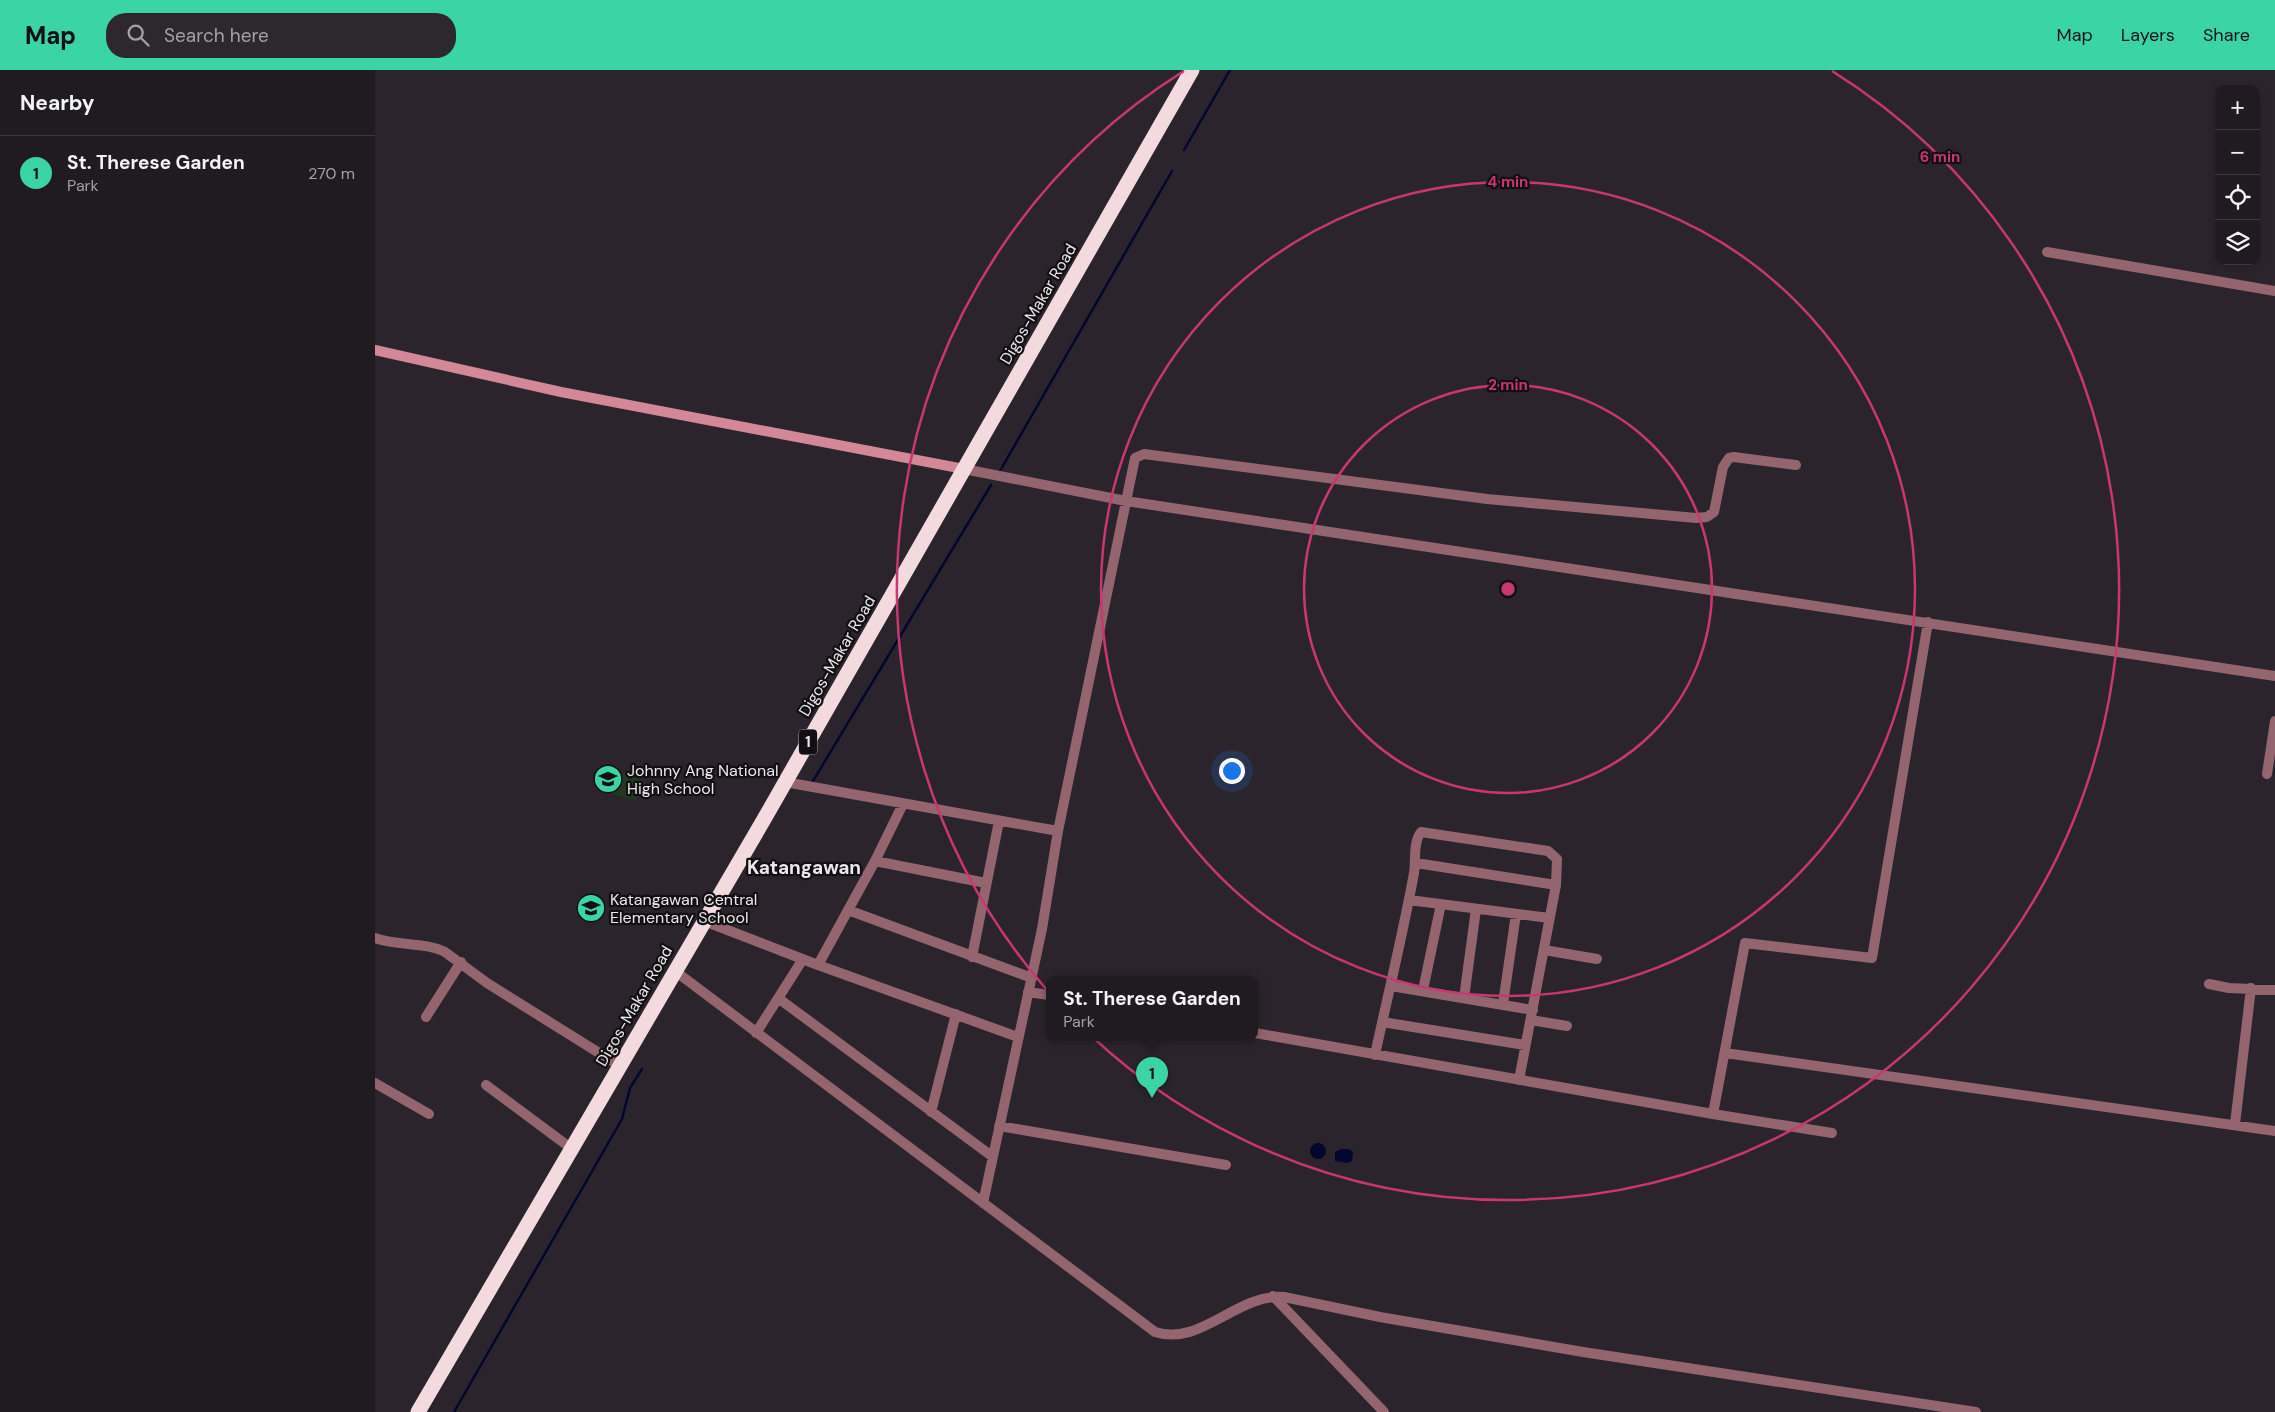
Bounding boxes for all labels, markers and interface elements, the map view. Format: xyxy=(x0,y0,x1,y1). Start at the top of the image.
search box xyxy=(106,13,456,58)
text: Map xyxy=(25,20,76,51)
icon: search xyxy=(124,21,152,49)
text: Search here xyxy=(164,23,269,48)
text: Map xyxy=(2057,23,2093,47)
text: Layers xyxy=(2121,23,2175,47)
text: Share xyxy=(2203,23,2250,47)
map controls xyxy=(2215,85,2260,265)
button: + xyxy=(2215,85,2260,130)
text: Nearby xyxy=(20,89,94,117)
button: − xyxy=(2215,130,2260,175)
text: 6 min xyxy=(1920,147,1960,167)
text: St. Therese Garden xyxy=(67,150,245,175)
text: 1 xyxy=(33,163,39,184)
text: 270 m xyxy=(308,163,355,184)
text: 4 min xyxy=(1488,172,1528,192)
text: Park xyxy=(67,175,99,196)
button: locate xyxy=(2215,175,2260,220)
button: layers xyxy=(2215,220,2260,265)
street label: Digos-Makar Road xyxy=(995,240,1081,368)
text: 2 min xyxy=(1488,375,1528,395)
centre of rings xyxy=(1499,580,1517,598)
street label: Digos-Makar Road xyxy=(794,592,880,720)
road number: 1 xyxy=(799,730,817,754)
your location xyxy=(1219,758,1245,784)
place label: Johnny Ang National High School xyxy=(627,760,779,799)
school or university icon: Johnny Ang National High School xyxy=(593,764,623,794)
district label: Katangawan xyxy=(747,855,861,880)
place label: Katangawan Central Elementary School xyxy=(610,889,757,928)
school or university icon: Katangawan Central Elementary School xyxy=(576,893,606,923)
street label: Digos-Makar Road xyxy=(591,942,677,1070)
popup xyxy=(1046,976,1258,1041)
text: St. Therese Garden xyxy=(1063,986,1241,1011)
text: Park xyxy=(1063,1011,1095,1032)
pin: 1 xyxy=(1136,1057,1168,1098)

